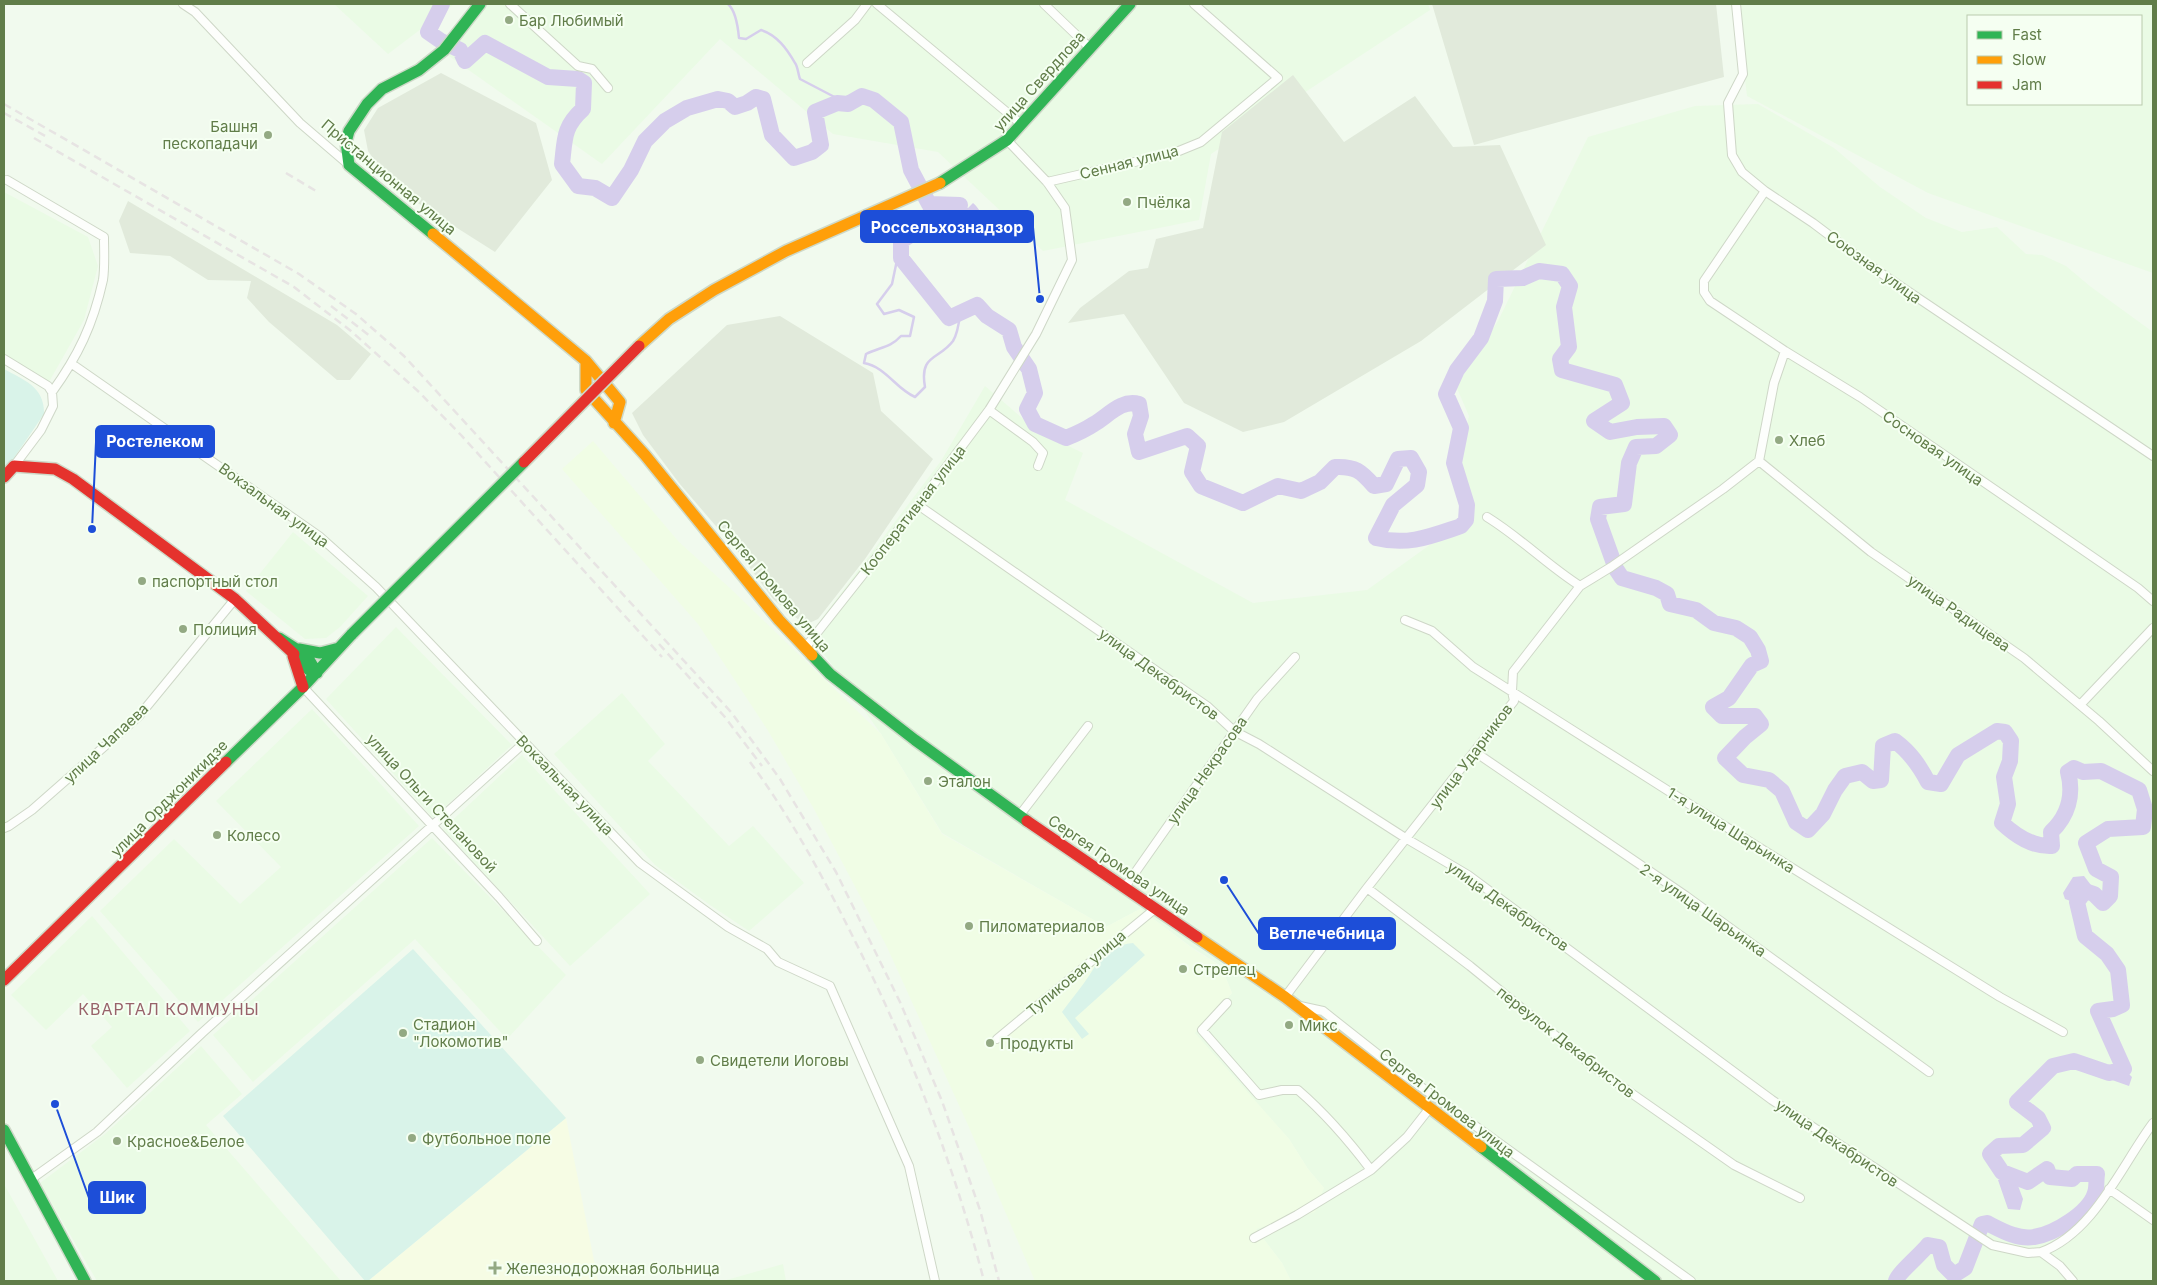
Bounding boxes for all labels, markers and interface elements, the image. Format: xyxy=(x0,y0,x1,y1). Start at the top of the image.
place label: Бар Любимый xyxy=(519,11,624,30)
marker: Бар Любимый xyxy=(503,14,515,26)
legend xyxy=(1967,15,2142,105)
text: Fast xyxy=(2012,25,2042,44)
street label: улица Свердлова xyxy=(989,27,1089,135)
text: Slow xyxy=(2012,50,2046,69)
text: Jam xyxy=(2012,75,2042,94)
street label: Пристанционная улица xyxy=(318,115,460,239)
place label: Башня пескопадачи xyxy=(162,117,258,153)
marker: Башня пескопадачи xyxy=(262,129,274,141)
street label: Сенная улица xyxy=(1078,141,1180,183)
place label: Пчёлка xyxy=(1137,193,1191,212)
marker: Пчёлка xyxy=(1121,196,1133,208)
callout: Россельхознадзор xyxy=(861,211,1033,242)
text: Россельхознадзор xyxy=(871,217,1023,237)
street label: Союзная улица xyxy=(1823,226,1925,308)
street label: Сосновая улица xyxy=(1879,406,1987,490)
callout: Ростелеком xyxy=(96,426,214,457)
text: Ростелеком xyxy=(106,431,204,451)
place label: Хлеб xyxy=(1789,431,1826,450)
marker: Хлеб xyxy=(1773,434,1785,446)
street label: Кооперативная улица xyxy=(856,441,970,579)
street label: Вокзальная улица xyxy=(215,459,333,551)
street label: Сергея Громова улица xyxy=(713,516,835,656)
street label: улица Радищева xyxy=(1904,570,2014,656)
place label: паспортный стол xyxy=(152,572,278,591)
marker: паспортный стол xyxy=(136,575,148,587)
place label: Полиция xyxy=(193,620,257,639)
marker: Полиция xyxy=(177,623,189,635)
street label: улица Декабристов xyxy=(1095,624,1223,724)
street label: улица Чапаева xyxy=(60,699,152,787)
street label: улица Ударников xyxy=(1425,700,1517,812)
street label: улица Некрасова xyxy=(1163,712,1251,828)
street label: улица Ольги Степановой xyxy=(363,730,501,876)
street label: Вокзальная улица xyxy=(512,731,618,839)
street label: улица Орджоникидзе xyxy=(106,735,232,861)
place label: Эталон xyxy=(938,772,991,791)
marker: Эталон xyxy=(922,775,934,787)
street label: 1-я улица Шарьинка xyxy=(1664,783,1798,877)
street label: Сергея Громова улица xyxy=(1045,810,1193,920)
place label: Колесо xyxy=(227,826,280,845)
marker: Колесо xyxy=(211,829,223,841)
street label: улица Декабристов xyxy=(1444,857,1572,955)
street label: 2-я улица Шарьинка xyxy=(1636,859,1770,961)
place label: Пиломатериалов xyxy=(979,917,1105,936)
callout: Ветлечебница xyxy=(1259,918,1395,949)
marker: Пиломатериалов xyxy=(963,920,975,932)
text: Ветлечебница xyxy=(1269,923,1385,943)
street label: Тупиковая улица xyxy=(1023,926,1129,1020)
place label: Стрелец xyxy=(1193,960,1255,979)
marker: Стрелец xyxy=(1177,963,1189,975)
street label: переулок Декабристов xyxy=(1493,982,1639,1102)
district label: КВАРТАЛ КОММУНЫ xyxy=(78,999,260,1019)
place label: Стадион "Локомотив" xyxy=(413,1015,508,1051)
place label: Микс xyxy=(1299,1016,1338,1035)
marker: Микс xyxy=(1283,1019,1295,1031)
marker: Стадион "Локомотив" xyxy=(397,1027,409,1039)
place label: Продукты xyxy=(1000,1034,1074,1053)
marker: Продукты xyxy=(984,1037,996,1049)
street label: Сергея Громова улица xyxy=(1375,1044,1519,1162)
place label: Свидетели Иоговы xyxy=(710,1051,849,1070)
marker: Свидетели Иоговы xyxy=(694,1054,706,1066)
street label: улица Декабристов xyxy=(1772,1095,1902,1191)
place label: Футбольное поле xyxy=(422,1129,551,1148)
place label: Красное&Белое xyxy=(127,1132,244,1151)
marker: Футбольное поле xyxy=(406,1132,418,1144)
marker: Красное&Белое xyxy=(111,1135,123,1147)
callout: Шик xyxy=(89,1182,145,1213)
text: Шик xyxy=(99,1187,135,1207)
place label: Железнодорожная больница xyxy=(506,1259,720,1278)
marker: Железнодорожная больница xyxy=(488,1261,502,1275)

